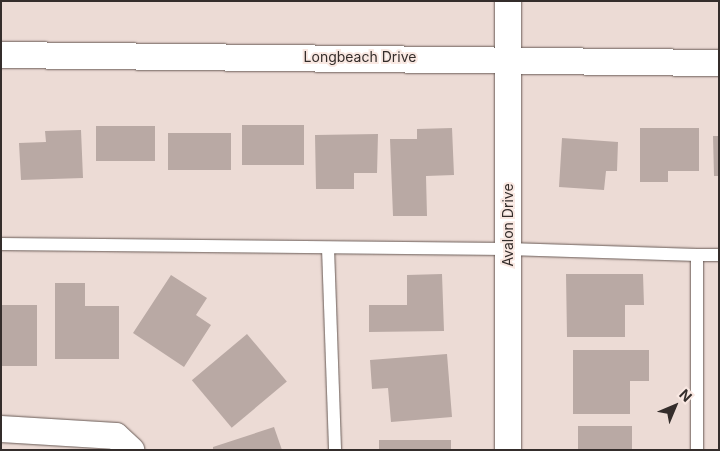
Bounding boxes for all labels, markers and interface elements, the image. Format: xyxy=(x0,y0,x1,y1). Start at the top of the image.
street label: Longbeach Drive xyxy=(304,49,416,65)
street label: Avalon Drive xyxy=(500,183,516,267)
north arrow xyxy=(650,381,700,431)
text: N xyxy=(676,385,696,405)

